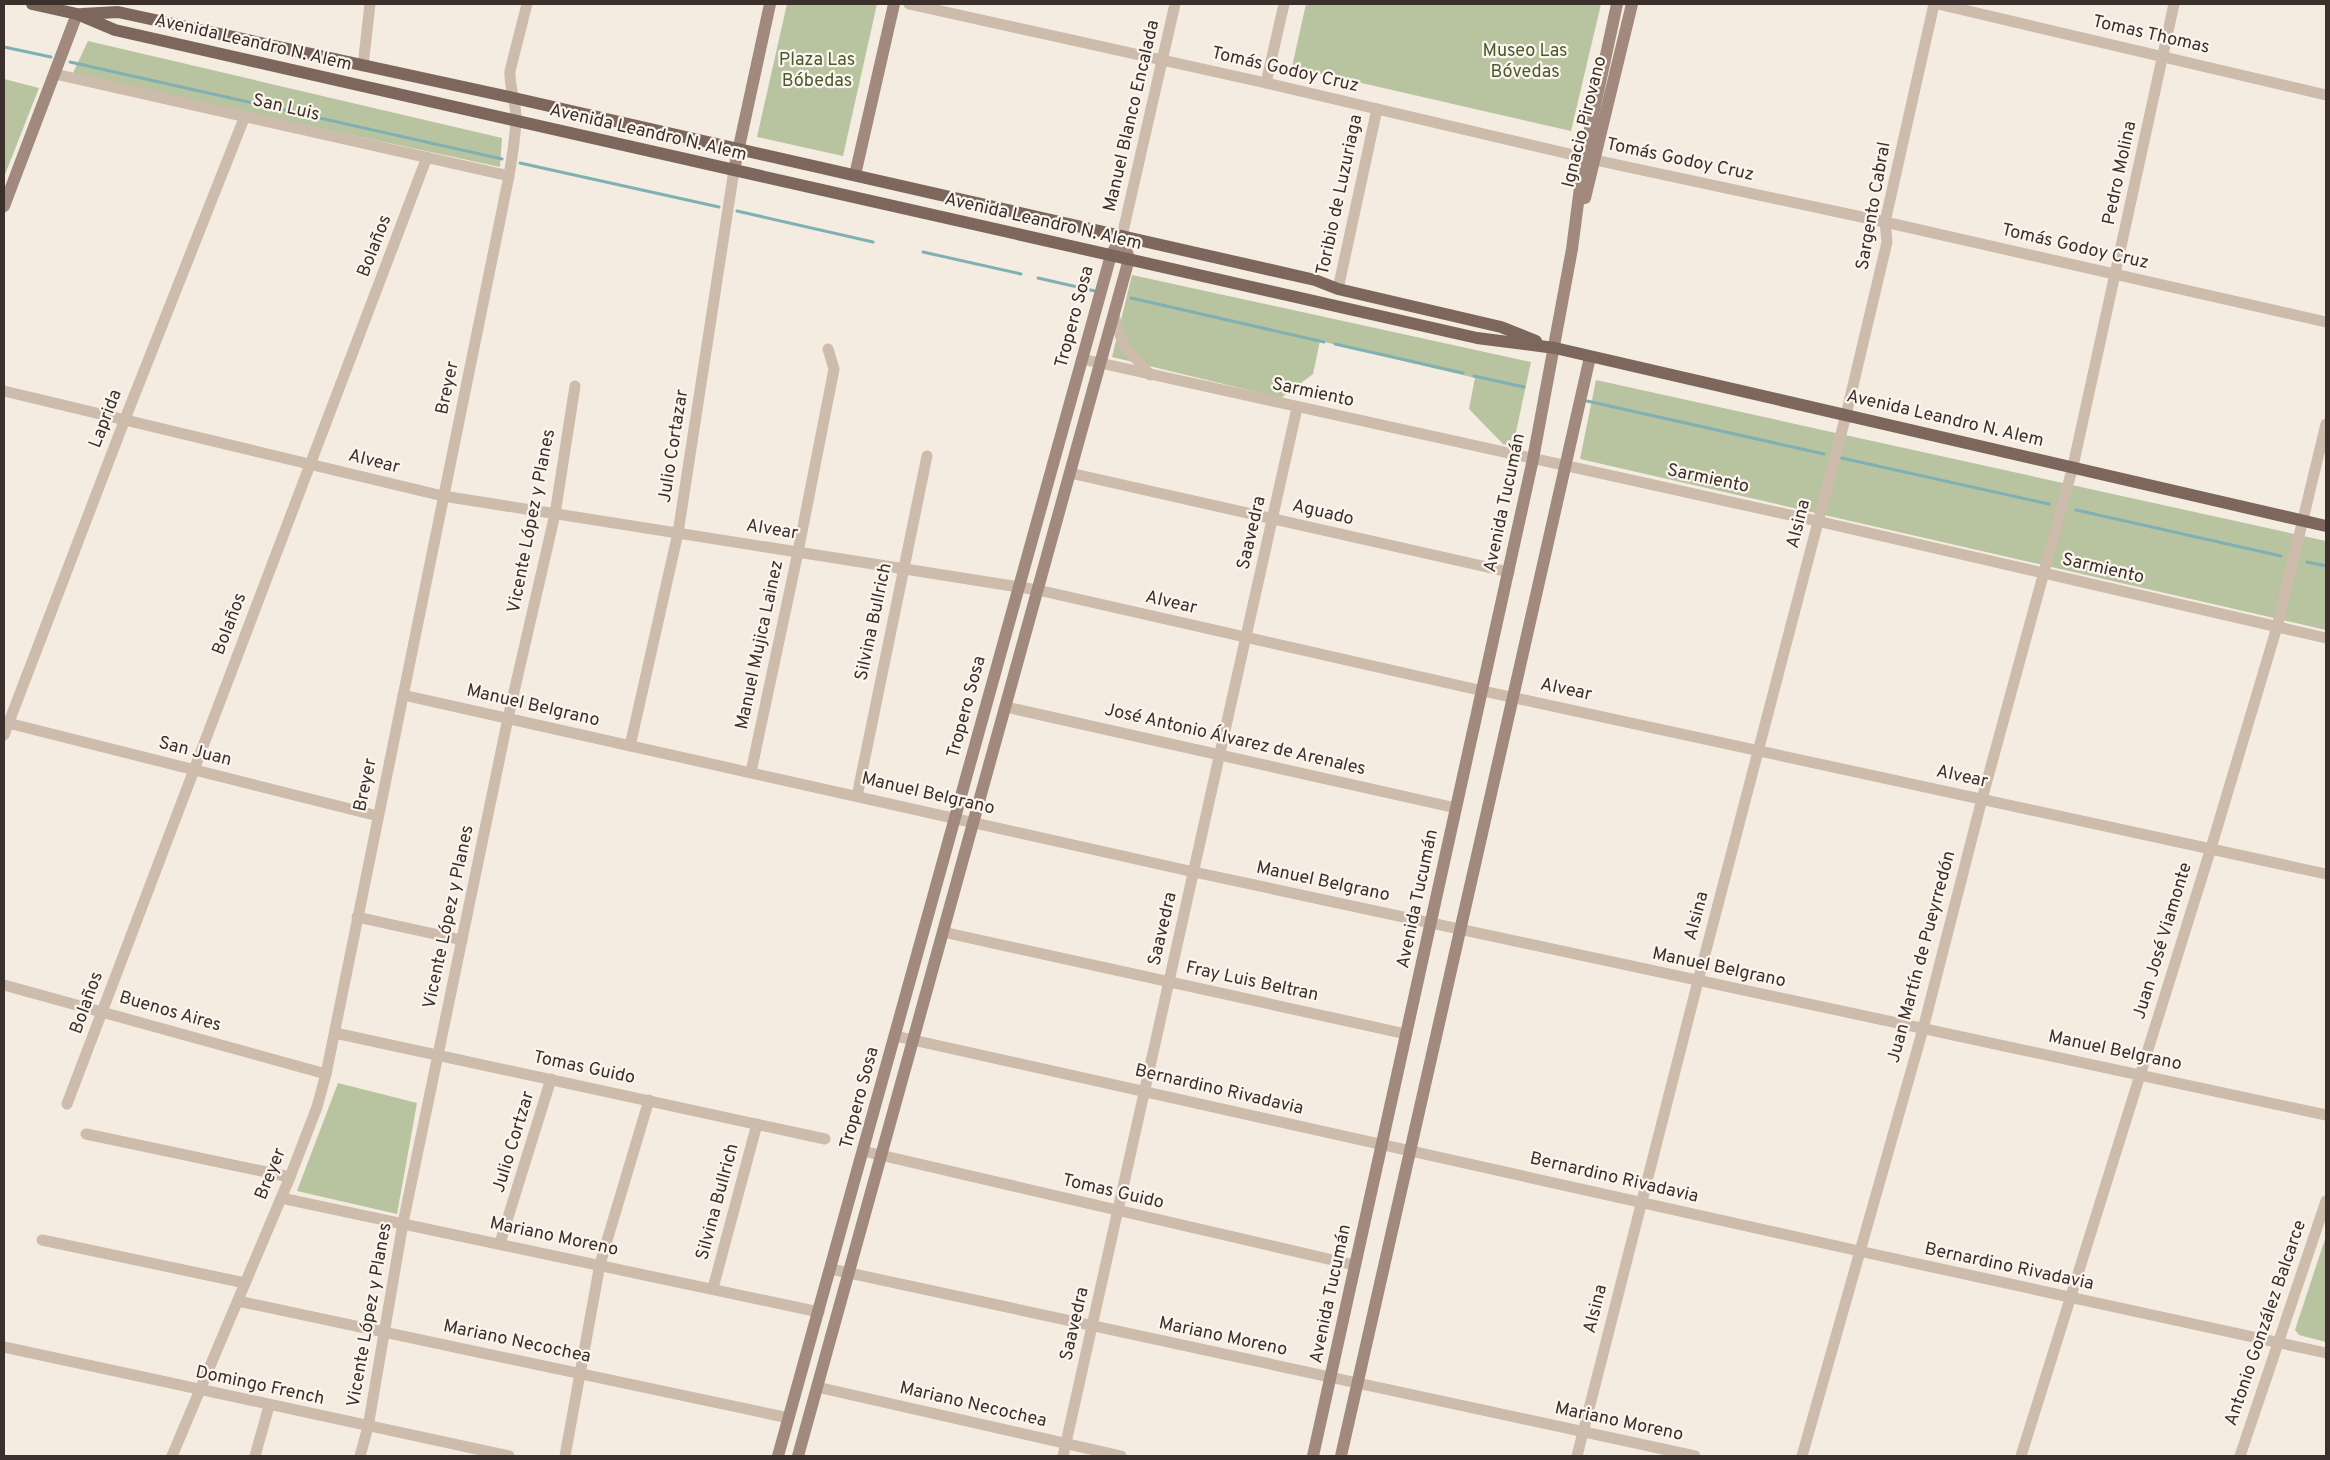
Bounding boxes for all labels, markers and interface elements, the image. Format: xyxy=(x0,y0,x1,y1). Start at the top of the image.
street label: Avenida Leandro N. Alem xyxy=(152,9,354,77)
street label: Tomas Thomas xyxy=(2090,10,2212,60)
street label: Manuel Blanco Encalada xyxy=(1099,18,1165,214)
park label: Museo Las Bóvedas xyxy=(1482,40,1568,84)
street label: Tomás Godoy Cruz xyxy=(1209,42,1361,98)
park label: Plaza Las Bóbedas xyxy=(779,49,855,93)
street label: Ignacio Pirovano xyxy=(1558,54,1612,190)
street label: San Luis xyxy=(250,89,322,127)
street label: Avenida Leandro N. Alem xyxy=(547,99,749,167)
street label: Toribio de Luzuriaga xyxy=(1312,112,1368,278)
street label: Pedro Molina xyxy=(2098,119,2142,227)
street label: Tomás Godoy Cruz xyxy=(1604,133,1756,187)
street label: Sargento Cabral xyxy=(1851,140,1897,272)
street label: Avenida Leandro N. Alem xyxy=(942,188,1144,256)
street label: Bolaños xyxy=(353,212,397,280)
street label: Tomás Godoy Cruz xyxy=(1999,219,2151,275)
street label: Tropero Sosa xyxy=(1050,263,1100,371)
street label: Breyer xyxy=(431,359,465,417)
street label: Sarmiento xyxy=(1270,373,1356,413)
street label: Avenida Leandro N. Alem xyxy=(1844,385,2046,453)
street label: Laprida xyxy=(84,386,128,452)
street label: Julio Cortazar xyxy=(654,388,694,504)
street label: Vicente López y Planes xyxy=(503,427,561,615)
street label: Avenida Tucumán xyxy=(1479,431,1531,575)
street label: Alvear xyxy=(346,445,402,479)
street label: Sarmiento xyxy=(1665,459,1751,499)
street label: Saavedra xyxy=(1232,494,1272,572)
street label: Aguado xyxy=(1290,495,1356,531)
street label: Alsina xyxy=(1782,497,1816,551)
street label: Alvear xyxy=(744,515,800,545)
street label: Sarmiento xyxy=(2060,548,2146,590)
street label: Manuel Mujica Lainez xyxy=(731,558,789,732)
street label: Silvina Bullrich xyxy=(850,561,898,683)
street label: Alvear xyxy=(1143,586,1199,620)
street label: Bolaños xyxy=(208,590,252,658)
street label: Tropero Sosa xyxy=(942,653,992,761)
street label: Alvear xyxy=(1538,673,1594,707)
street label: Manuel Belgrano xyxy=(464,680,602,732)
street label: José Antonio Álvarez de Arenales xyxy=(1102,697,1368,781)
street label: San Juan xyxy=(156,732,234,772)
street label: Breyer xyxy=(349,756,383,814)
street label: Alvear xyxy=(1934,760,1990,794)
street label: Manuel Belgrano xyxy=(859,768,997,820)
street label: Vicente López y Planes xyxy=(418,823,480,1011)
street label: Avenida Tucumán xyxy=(1392,827,1444,971)
street label: Juan Martín de Pueyrredón xyxy=(1883,848,1961,1066)
street label: Manuel Belgrano xyxy=(1254,857,1392,907)
street label: Juan José Viamonte xyxy=(2128,860,2198,1022)
street label: Alsina xyxy=(1679,889,1715,943)
street label: Saavedra xyxy=(1143,890,1183,968)
street label: Manuel Belgrano xyxy=(1650,943,1788,993)
street label: Fray Luis Beltran xyxy=(1184,957,1320,1007)
street label: Bolaños xyxy=(65,969,109,1037)
street label: Buenos Aires xyxy=(116,986,224,1038)
street label: Manuel Belgrano xyxy=(2046,1026,2184,1076)
street label: Tropero Sosa xyxy=(835,1044,885,1152)
street label: Tomas Guido xyxy=(531,1046,637,1090)
street label: Bernardino Rivadavia xyxy=(1132,1059,1306,1121)
street label: Julio Cortzar xyxy=(488,1088,540,1196)
street label: Silvina Bullrich xyxy=(691,1141,745,1263)
street label: Breyer xyxy=(250,1145,292,1203)
street label: Bernardino Rivadavia xyxy=(1527,1147,1701,1209)
street label: Tomas Guido xyxy=(1060,1169,1166,1215)
street label: Mariano Moreno xyxy=(488,1212,620,1262)
street label: Antonio González Balcarce xyxy=(2220,1217,2312,1429)
street label: Vicente López y Planes xyxy=(342,1221,398,1409)
street label: Avenida Tucumán xyxy=(1305,1222,1357,1366)
street label: Bernardino Rivadavia xyxy=(1922,1238,2096,1296)
street label: Alsina xyxy=(1579,1282,1613,1336)
street label: Saavedra xyxy=(1055,1285,1095,1363)
street label: Mariano Moreno xyxy=(1157,1312,1289,1362)
street label: Mariano Necochea xyxy=(441,1315,593,1369)
street label: Domingo French xyxy=(193,1361,327,1411)
street label: Mariano Necochea xyxy=(897,1377,1049,1433)
street label: Mariano Moreno xyxy=(1553,1397,1685,1447)

